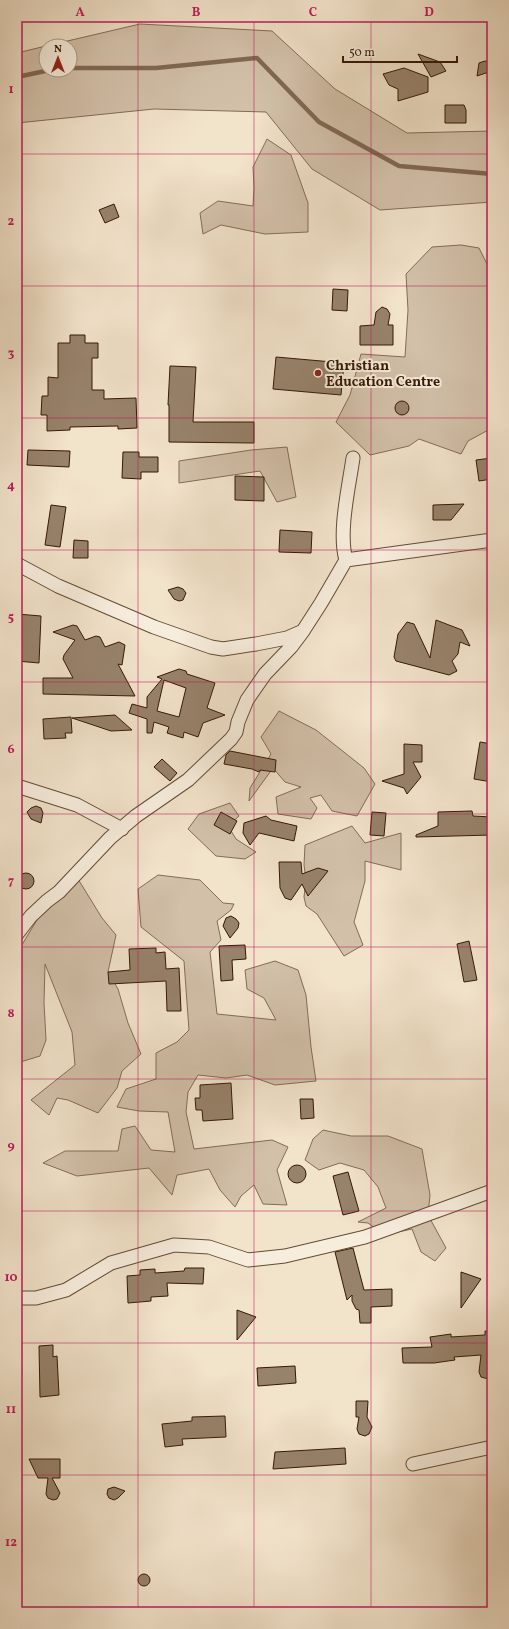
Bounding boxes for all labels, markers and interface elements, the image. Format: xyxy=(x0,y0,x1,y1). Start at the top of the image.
text: A xyxy=(75,4,85,22)
text: B xyxy=(192,4,201,22)
text: C xyxy=(309,4,317,22)
text: D xyxy=(424,4,434,22)
north arrow xyxy=(38,38,78,78)
scale bar xyxy=(343,38,457,64)
text: N xyxy=(54,42,62,57)
text: 50 m xyxy=(349,45,375,61)
text: 1 xyxy=(8,81,14,99)
text: 2 xyxy=(8,213,15,231)
text: 3 xyxy=(8,345,15,363)
place label: Christian Education Centre xyxy=(326,357,440,392)
marker: Christian Education Centre xyxy=(313,368,323,378)
text: 4 xyxy=(7,477,15,495)
text: 5 xyxy=(8,609,14,627)
text: 6 xyxy=(7,741,15,759)
text: 7 xyxy=(8,873,14,891)
text: 8 xyxy=(7,1005,15,1023)
text: 9 xyxy=(7,1137,15,1155)
text: 10 xyxy=(4,1269,18,1287)
text: 11 xyxy=(6,1401,16,1419)
text: 12 xyxy=(5,1534,17,1552)

